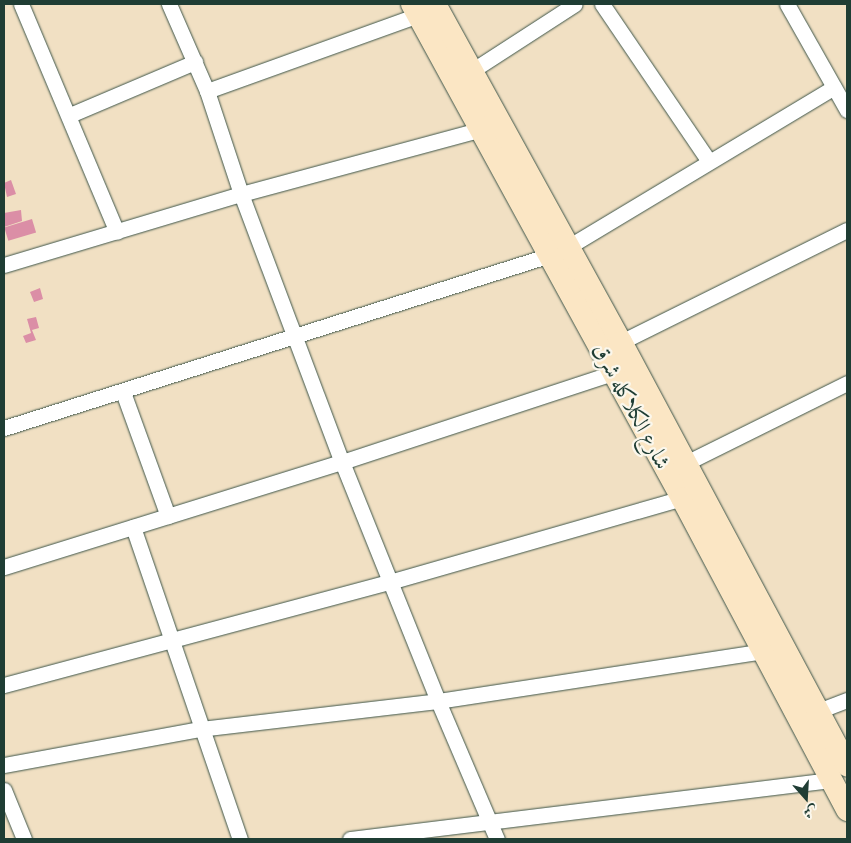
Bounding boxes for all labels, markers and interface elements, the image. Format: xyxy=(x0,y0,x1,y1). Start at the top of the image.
street label: شارع الكلاكله شرق xyxy=(588,338,676,474)
north arrow xyxy=(781,773,831,823)
text: ش xyxy=(801,801,820,823)

